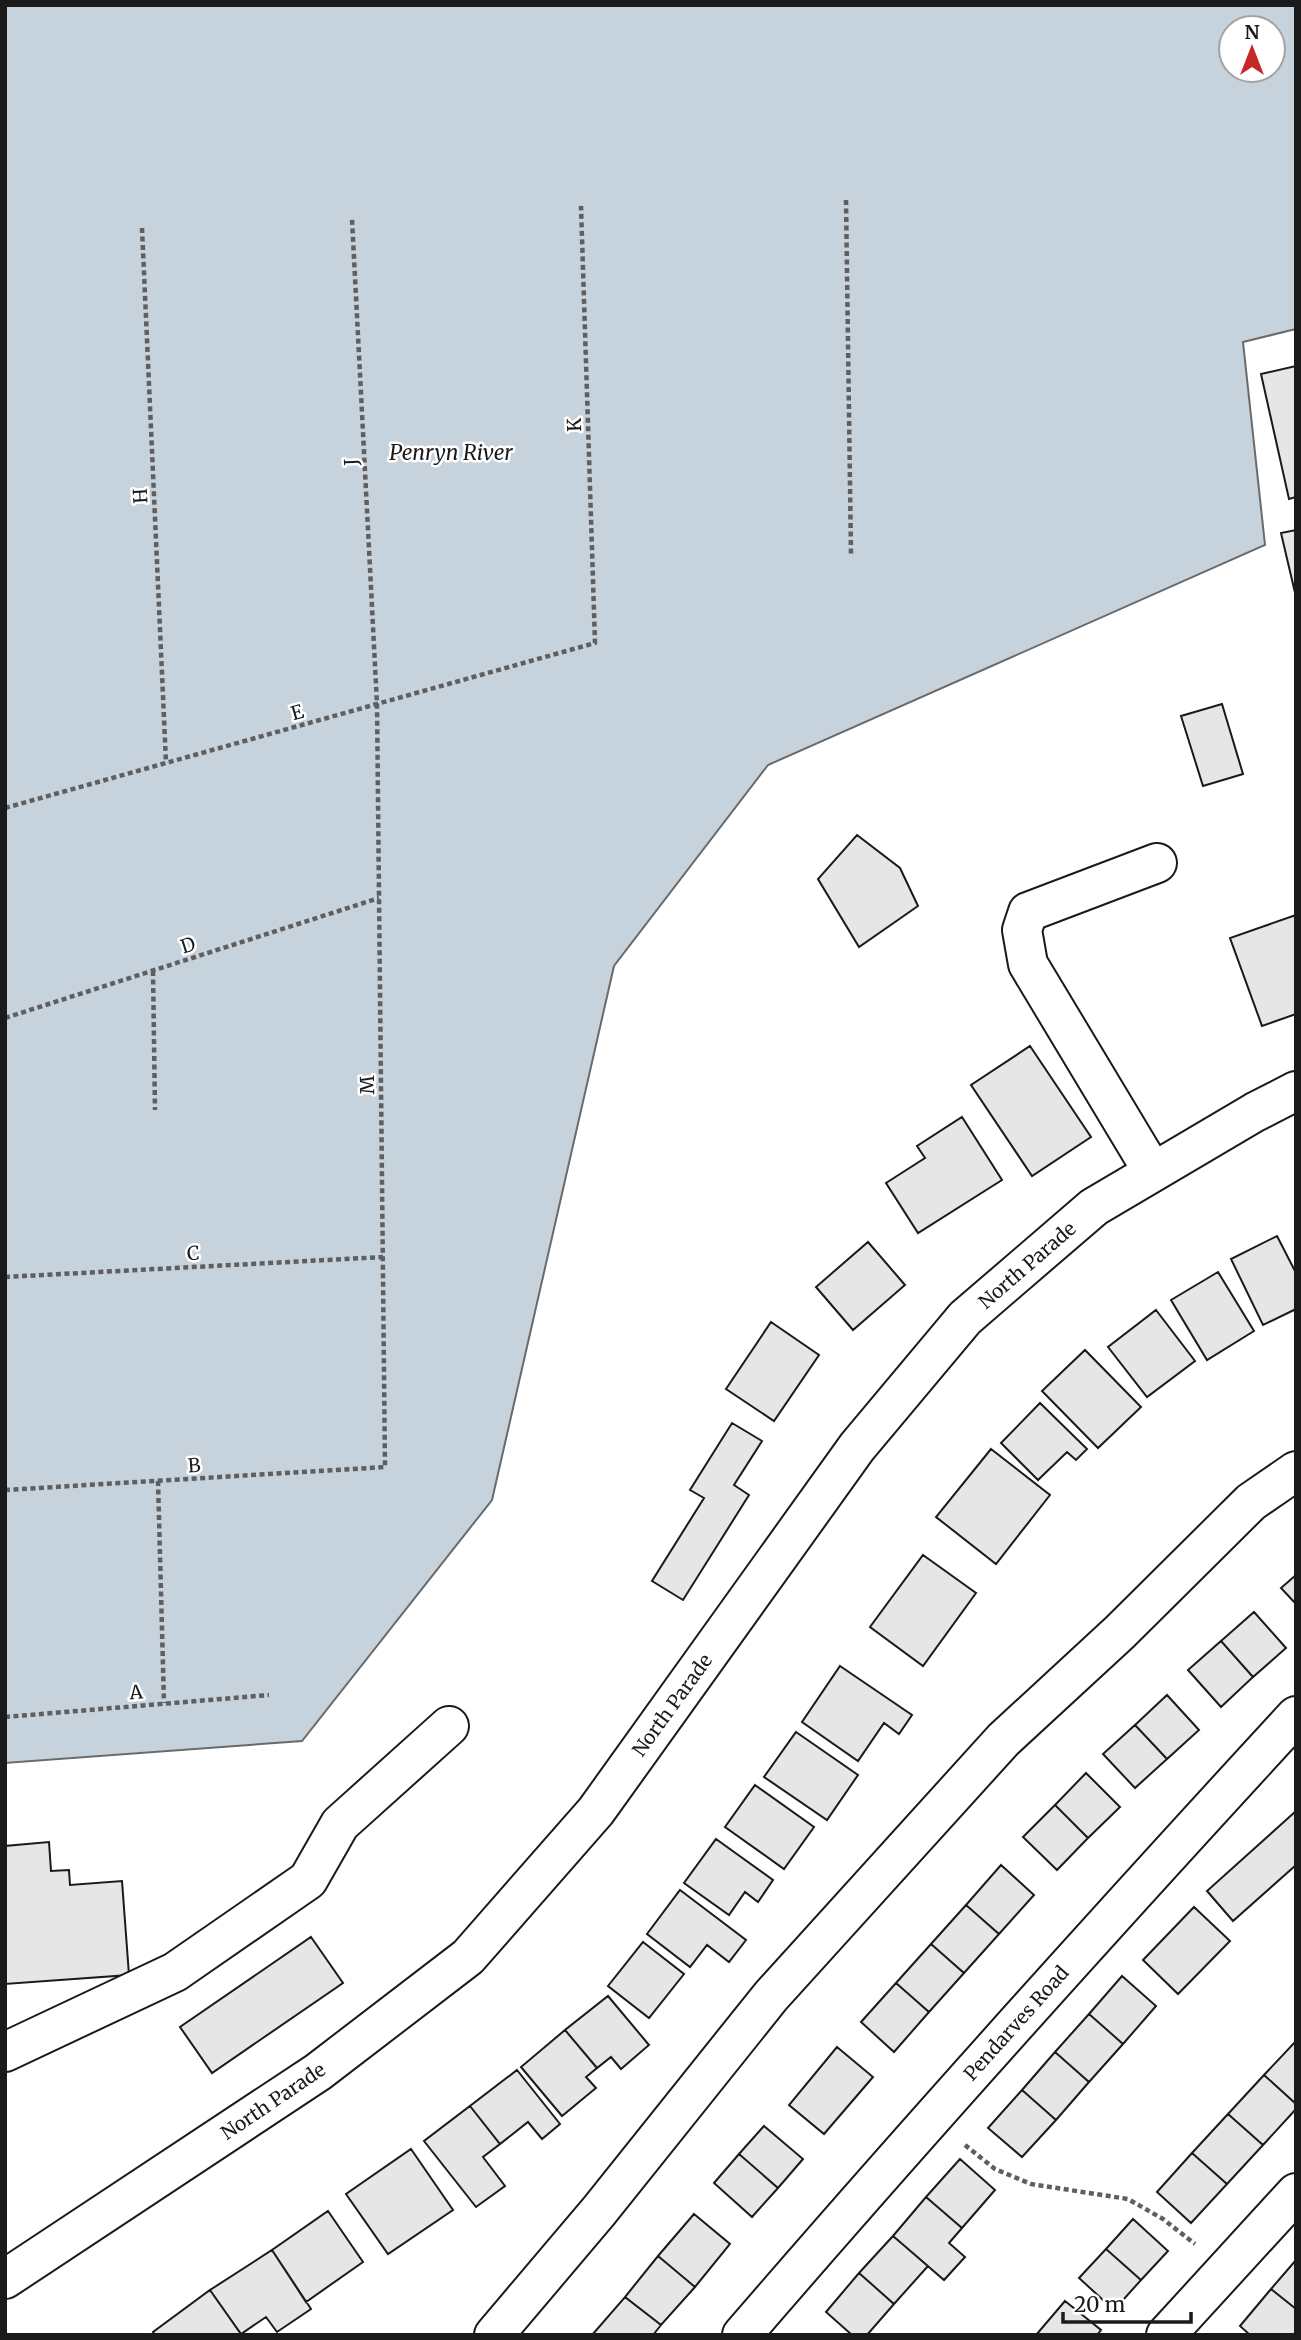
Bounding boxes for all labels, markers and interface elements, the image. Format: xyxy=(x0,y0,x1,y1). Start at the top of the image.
north arrow xyxy=(1217,14,1287,84)
text: N xyxy=(1244,20,1260,44)
street label: K xyxy=(562,417,586,432)
water label: Penryn River xyxy=(389,439,513,466)
street label: J xyxy=(339,458,363,467)
street label: H xyxy=(128,488,152,504)
street label: E xyxy=(288,699,306,725)
street label: D xyxy=(177,931,199,959)
street label: M xyxy=(355,1075,379,1095)
street label: North Parade xyxy=(974,1216,1081,1314)
street label: C xyxy=(186,1241,200,1265)
street label: B xyxy=(187,1453,201,1477)
street label: North Parade xyxy=(627,1649,717,1761)
street label: A xyxy=(127,1679,144,1705)
street label: Pendarves Road xyxy=(958,1961,1074,2085)
street label: North Parade xyxy=(216,2057,330,2145)
scale bar xyxy=(1063,2280,1191,2324)
text: 20 m xyxy=(1074,2291,1126,2318)

